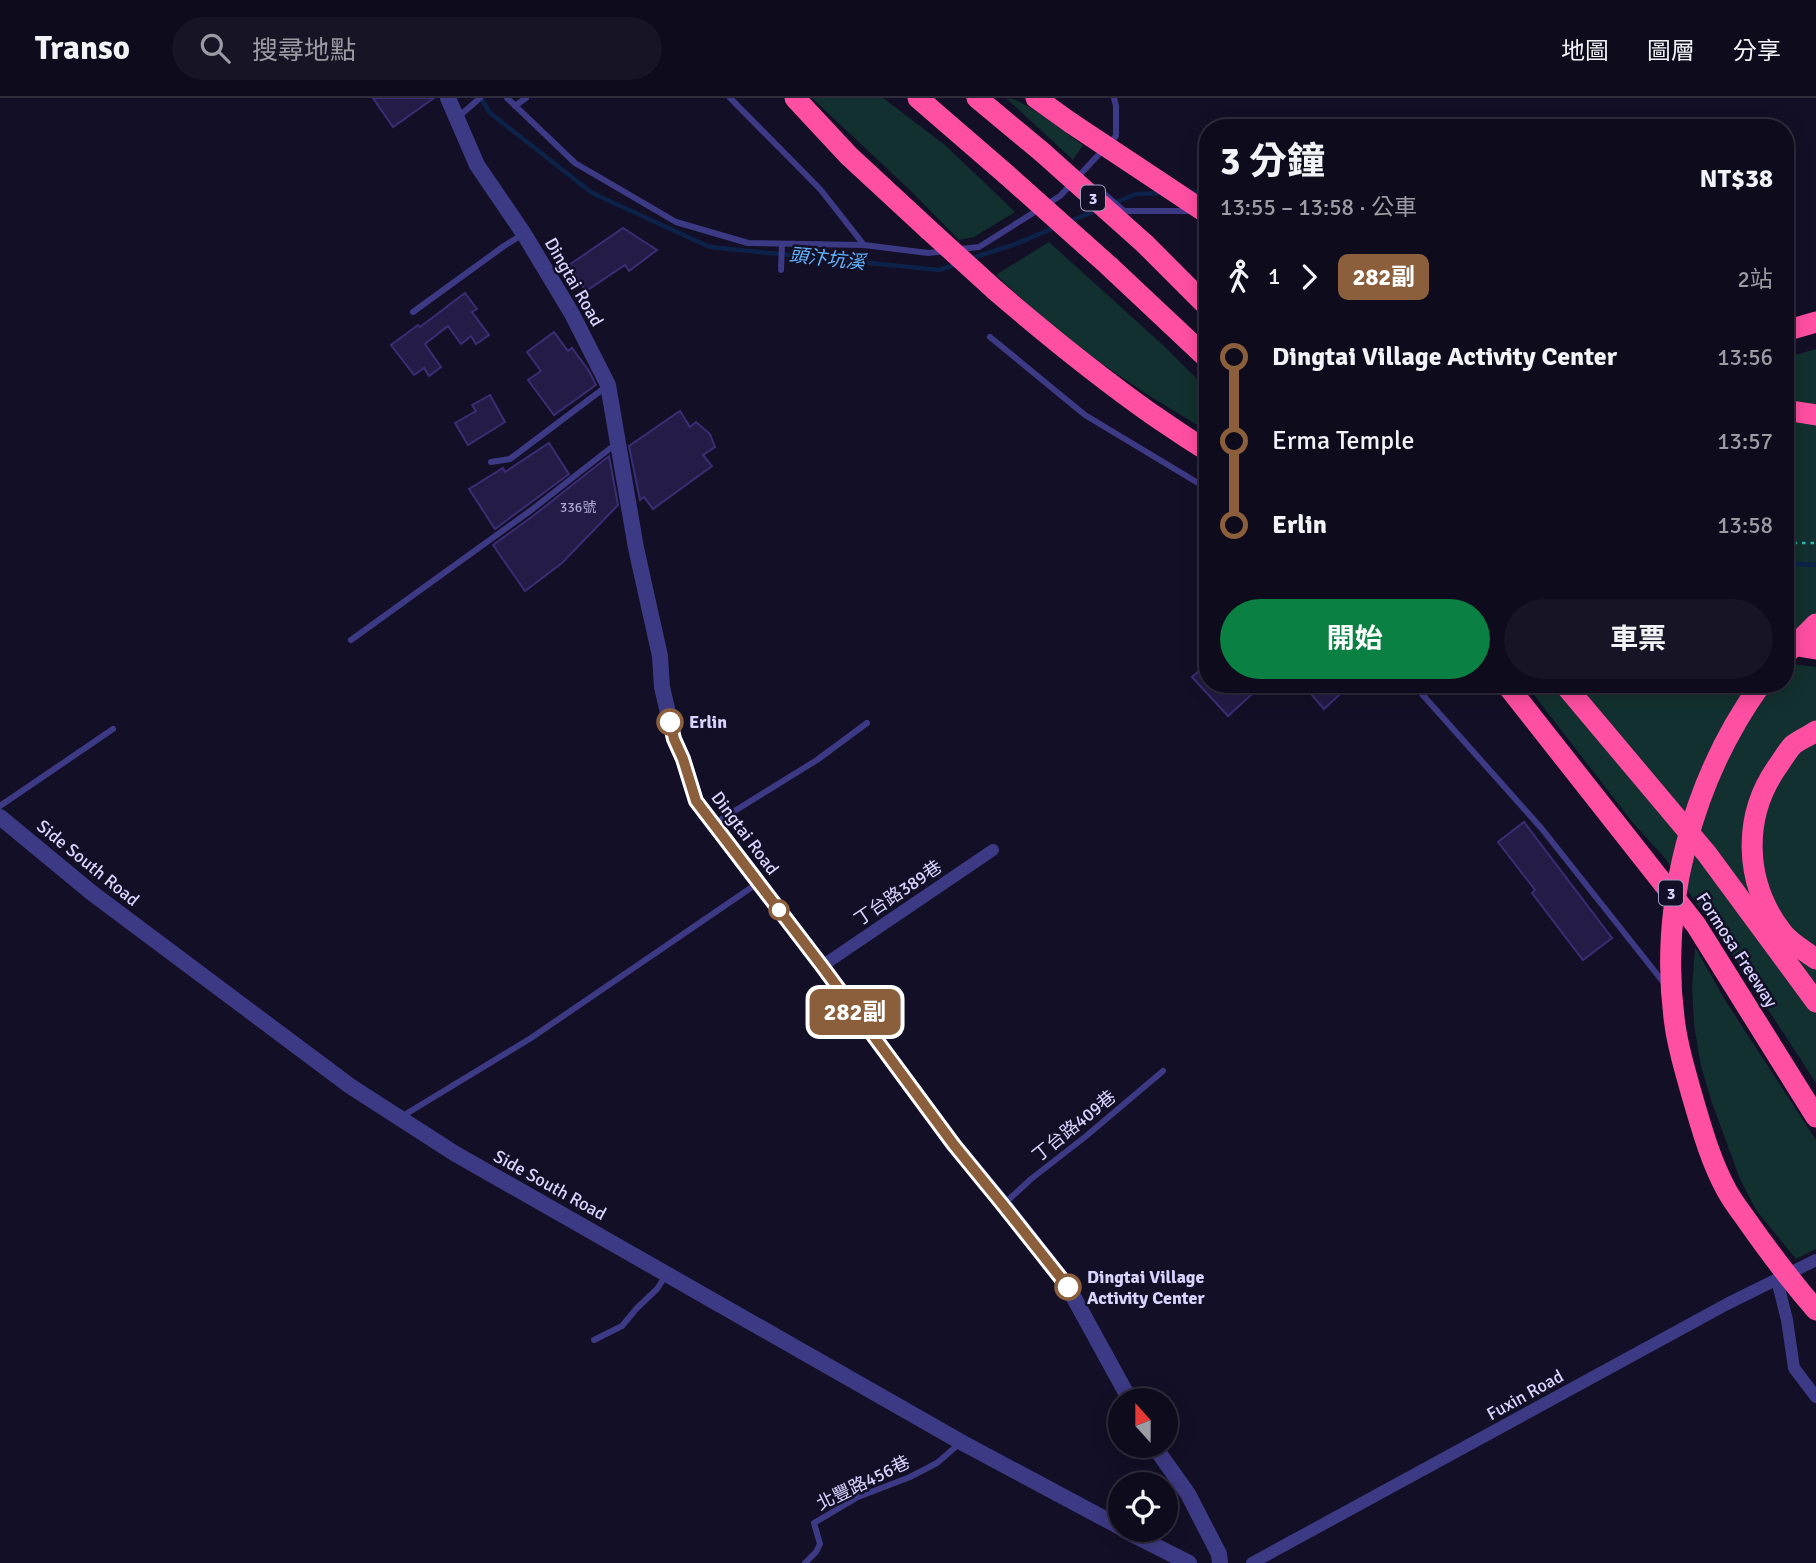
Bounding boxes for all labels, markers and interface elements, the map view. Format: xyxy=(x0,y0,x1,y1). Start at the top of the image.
search box xyxy=(172,17,662,80)
text: Transo xyxy=(35,28,130,69)
icon: search xyxy=(196,29,234,67)
text: 搜尋地點 xyxy=(252,35,356,67)
text: 地圖 xyxy=(1561,36,1609,66)
text: 圖層 xyxy=(1647,36,1695,66)
text: 分享 xyxy=(1733,36,1781,66)
text: 3 分鐘 xyxy=(1220,138,1325,185)
text: NT$38 xyxy=(1700,163,1773,195)
road number: 3 xyxy=(1081,186,1105,211)
text: 13:55 – 13:58 · 公車 xyxy=(1220,193,1417,222)
street label: Dingtai Road xyxy=(540,234,608,330)
water label: 頭汴坑溪 xyxy=(788,243,869,275)
icon: walk xyxy=(1220,258,1258,296)
icon: forward xyxy=(1290,258,1328,296)
text: 1 xyxy=(1268,262,1280,291)
text: 282副 xyxy=(1352,262,1415,292)
text: 2站 xyxy=(1738,265,1773,294)
text: Dingtai Village Activity Center xyxy=(1272,341,1617,373)
text: 13:56 xyxy=(1717,343,1773,372)
text: Erma Temple xyxy=(1272,425,1414,457)
text: 13:57 xyxy=(1717,427,1773,456)
house number: 336號 xyxy=(560,499,596,516)
text: Erlin xyxy=(1272,509,1327,541)
text: 13:58 xyxy=(1717,511,1773,540)
button: 開始 xyxy=(1220,599,1490,679)
button: 車票 xyxy=(1504,599,1773,679)
marker: Erlin xyxy=(657,709,683,735)
place label: Erlin xyxy=(689,711,727,733)
street label: Dingtai Road xyxy=(707,787,783,879)
street label: Side South Road xyxy=(32,815,144,911)
street label: 丁台路389巷 xyxy=(850,856,946,930)
road number: 3 xyxy=(1659,880,1683,906)
street label: Formosa Freeway xyxy=(1692,888,1783,1012)
unlabelled marker xyxy=(769,900,789,920)
line badge: 282副 xyxy=(806,989,904,1035)
text: 282副 xyxy=(824,997,886,1027)
street label: 丁台路409巷 xyxy=(1028,1086,1120,1166)
street label: Side South Road xyxy=(490,1145,610,1225)
place label: Dingtai Village Activity Center xyxy=(1087,1266,1205,1309)
marker: Dingtai Village Activity Center xyxy=(1055,1274,1081,1300)
street label: Fuxin Road xyxy=(1483,1365,1567,1425)
north arrow xyxy=(1108,1388,1178,1458)
map controls xyxy=(1108,1388,1178,1542)
street label: 北豐路456巷 xyxy=(813,1451,913,1515)
button: locate xyxy=(1108,1472,1178,1542)

